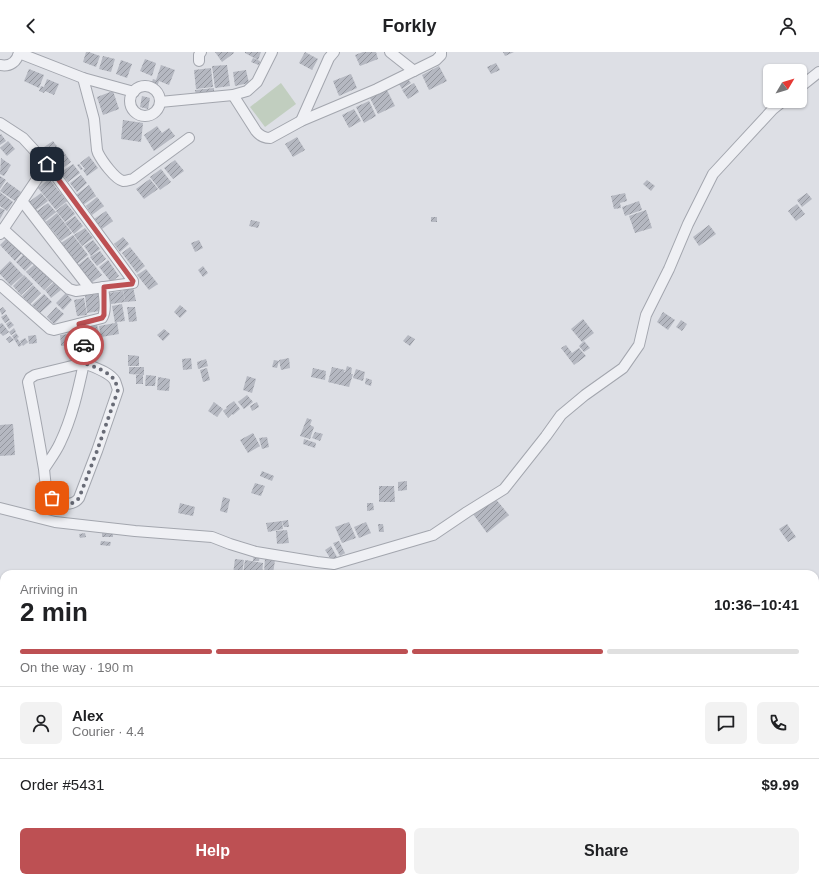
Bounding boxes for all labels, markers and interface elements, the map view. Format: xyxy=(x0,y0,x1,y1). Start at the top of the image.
icon: back xyxy=(20,15,42,37)
icon: person xyxy=(777,15,799,37)
text: Forkly xyxy=(382,16,437,36)
north arrow xyxy=(763,64,807,108)
map controls xyxy=(763,64,807,108)
pin xyxy=(30,147,64,181)
icon: home xyxy=(36,153,58,175)
courier xyxy=(64,325,104,365)
icon: car xyxy=(73,334,95,356)
pin xyxy=(35,481,69,515)
icon: bag xyxy=(41,487,63,509)
text: Arriving in xyxy=(20,582,78,597)
text: 10:36–10:41 xyxy=(714,596,799,613)
text: 2 min xyxy=(20,597,88,627)
text: On the way · 190 m xyxy=(20,660,133,675)
button: person xyxy=(20,702,62,744)
button: chat xyxy=(705,702,747,744)
button: phone xyxy=(757,702,799,744)
text: Alex xyxy=(72,707,104,724)
text: Courier · 4.4 xyxy=(72,724,144,739)
text: Order #5431 xyxy=(20,776,104,793)
text: $9.99 xyxy=(761,776,799,793)
button: Help xyxy=(20,828,406,874)
button: Share xyxy=(414,828,799,874)

